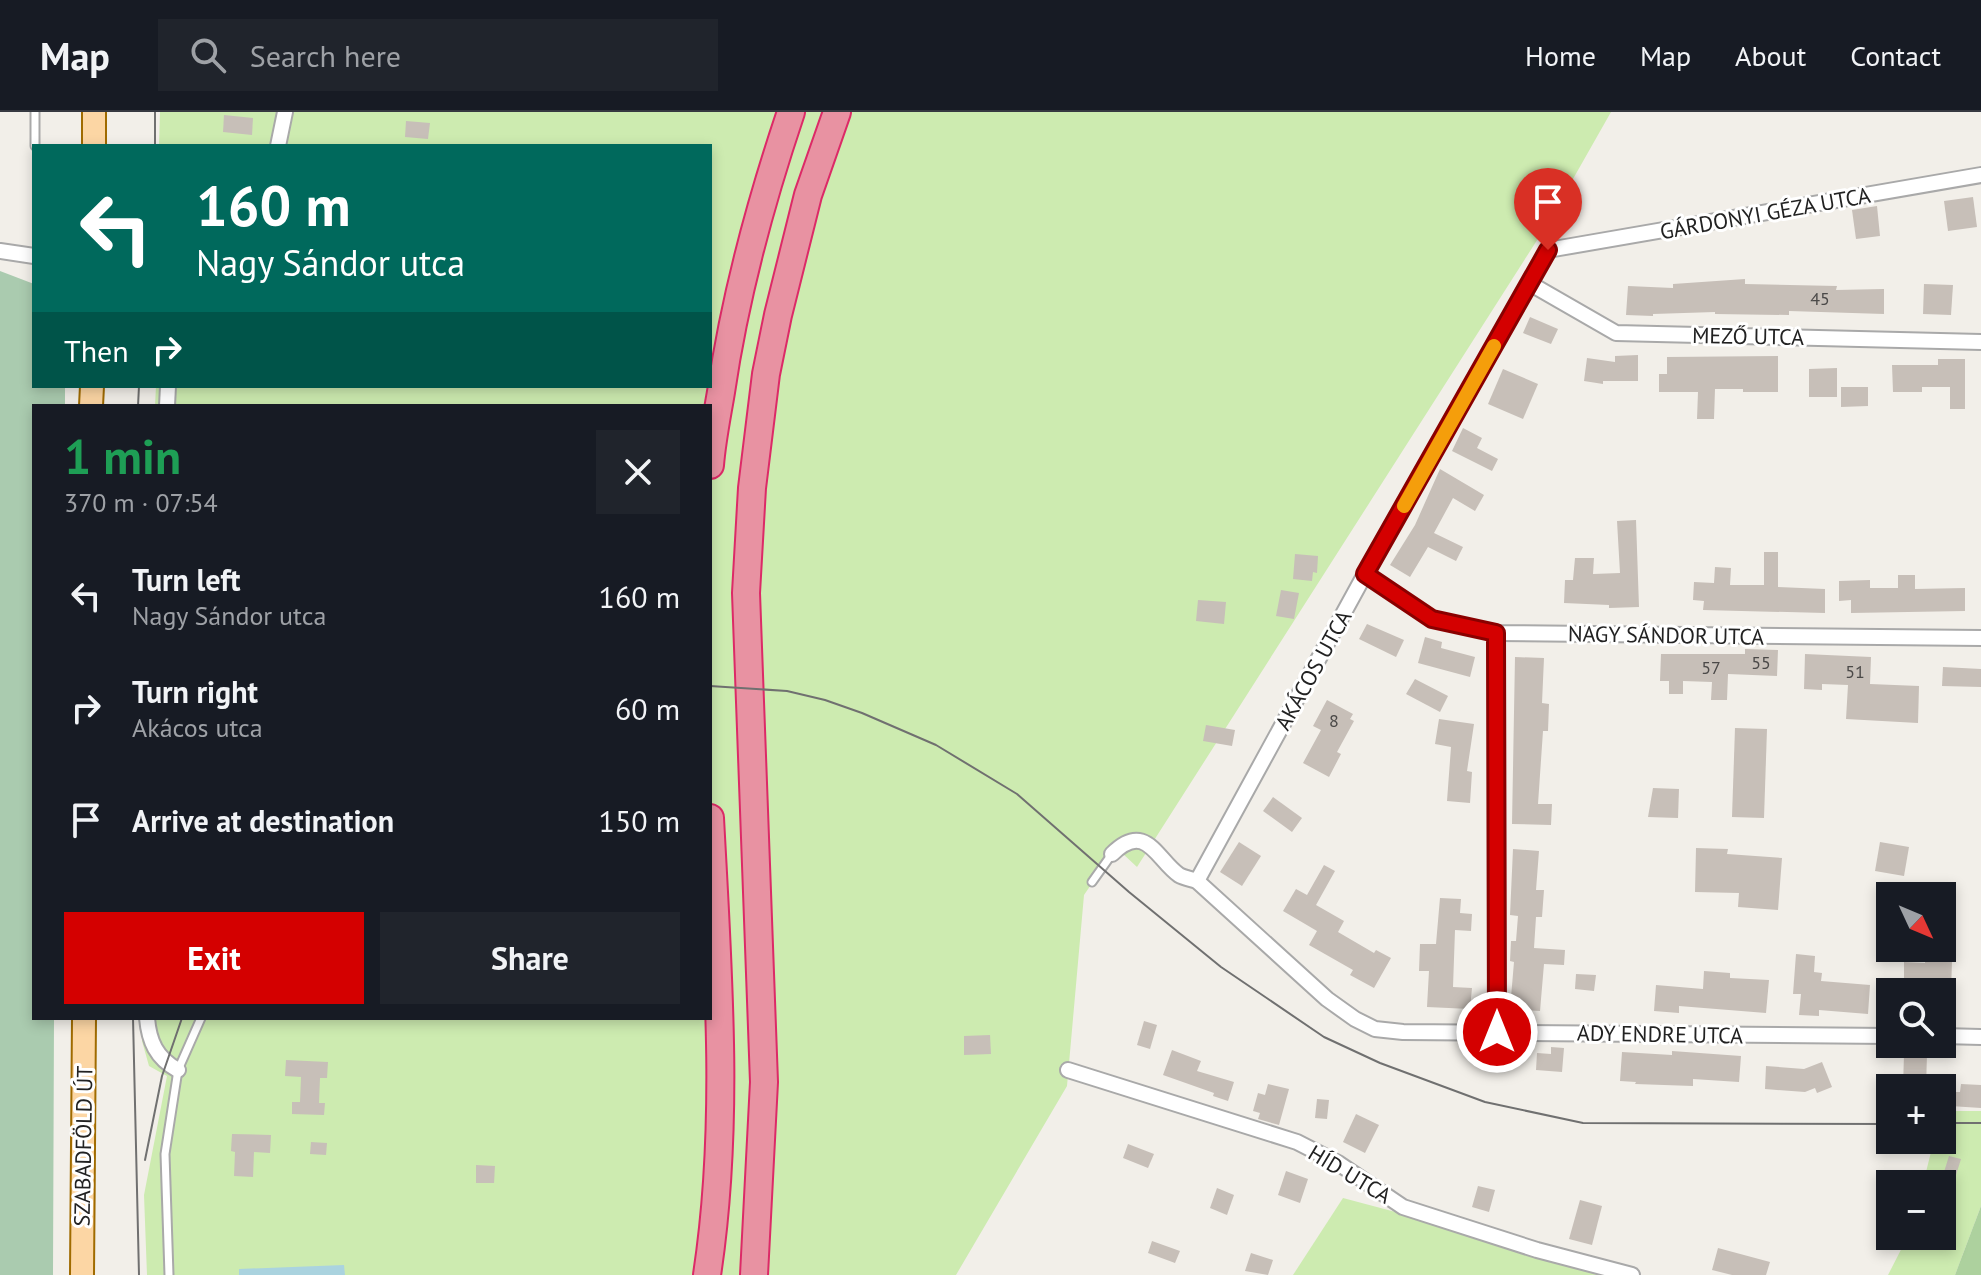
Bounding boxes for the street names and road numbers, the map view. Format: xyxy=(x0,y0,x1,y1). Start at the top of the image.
street label: GÁRDONYI GÉZA UTCA xyxy=(1658,181,1873,245)
street label: MEZŐ UTCA xyxy=(1692,321,1804,351)
street label: AKÁCOS UTCA xyxy=(1269,605,1358,735)
street label: NAGY SÁNDOR UTCA xyxy=(1568,619,1764,651)
street label: ADY ENDRE UTCA xyxy=(1577,1019,1743,1049)
street label: SZABADFÖLD ÚT xyxy=(68,1065,98,1227)
street label: HÍD UTCA xyxy=(1303,1138,1397,1210)

